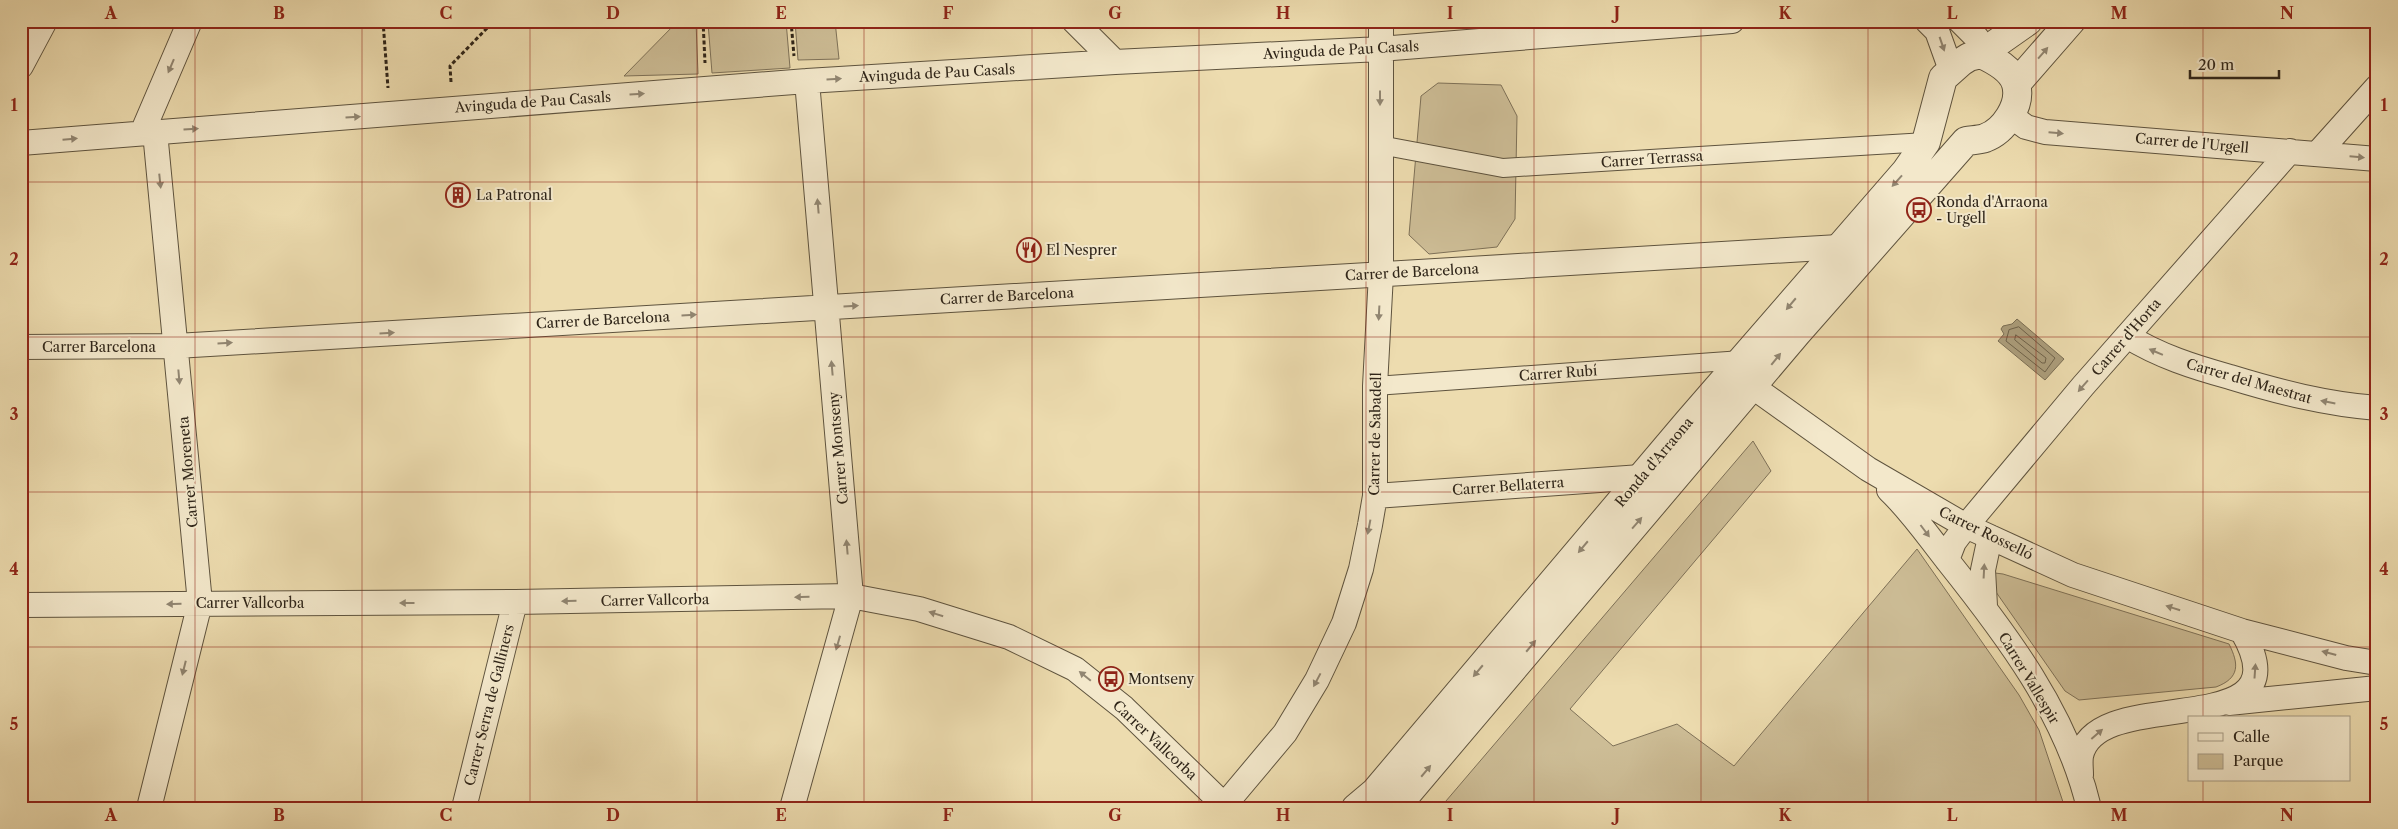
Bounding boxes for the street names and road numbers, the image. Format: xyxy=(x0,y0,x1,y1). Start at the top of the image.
street label: Avinguda de Pau Casals xyxy=(1261,37,1420,63)
street label: Avinguda de Pau Casals xyxy=(857,60,1016,86)
street label: Avinguda de Pau Casals xyxy=(453,88,612,117)
street label: Carrer de l'Urgell xyxy=(2134,129,2250,157)
street label: Carrer Terrassa xyxy=(1600,146,1704,172)
street label: Carrer de Barcelona xyxy=(1345,259,1480,284)
street label: Carrer de Barcelona xyxy=(940,283,1075,308)
street label: Carrer d'Horta xyxy=(2087,294,2165,380)
street label: Carrer de Barcelona xyxy=(536,307,671,332)
street label: Carrer Barcelona xyxy=(42,338,157,356)
street label: Carrer del Maestrat xyxy=(2184,354,2314,408)
street label: Carrer Rubí xyxy=(1518,361,1598,385)
street label: Carrer de Sabadell xyxy=(1365,372,1385,496)
street label: Carrer Montseny xyxy=(824,391,852,505)
street label: Ronda d'Arraona xyxy=(1611,413,1697,511)
street label: Carrer Moreneta xyxy=(174,415,202,529)
street label: Carrer Bellaterra xyxy=(1451,473,1565,499)
street label: Carrer Rosselló xyxy=(1936,502,2036,564)
street label: Carrer Vallcorba xyxy=(601,590,710,610)
street label: Carrer Vallcorba xyxy=(196,594,305,612)
street label: Carrer Serra de Galliners xyxy=(460,622,518,788)
street label: Carrer Vallespir xyxy=(1995,629,2063,727)
street label: Carrer Vallcorba xyxy=(1109,696,1201,784)

